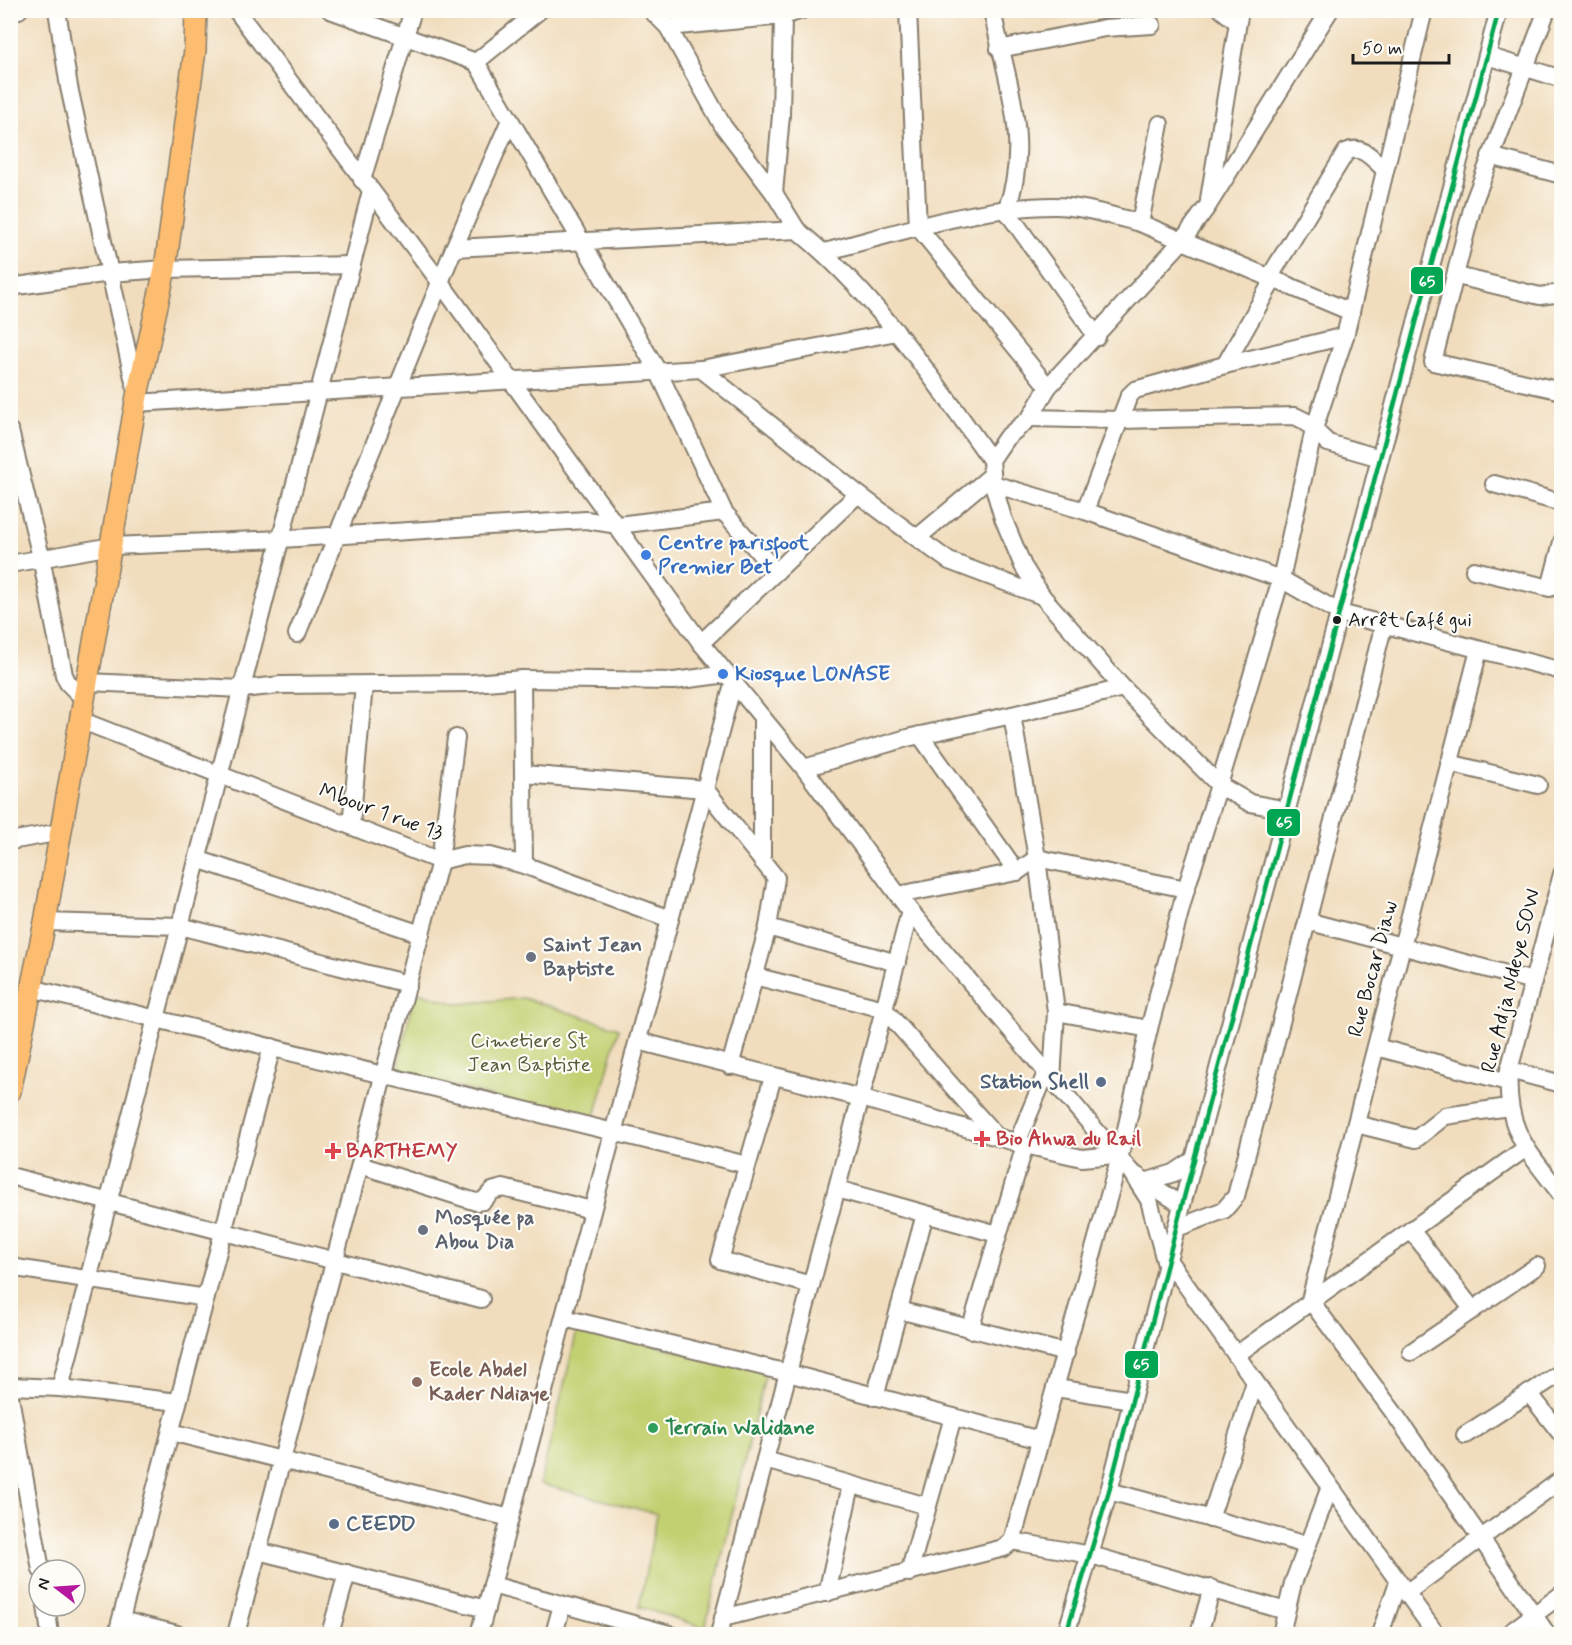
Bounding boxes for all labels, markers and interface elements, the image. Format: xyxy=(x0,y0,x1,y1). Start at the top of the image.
scale bar xyxy=(1353,27,1449,65)
text: 50 m xyxy=(1362,37,1402,61)
line badge: 65 xyxy=(1410,266,1444,295)
text: 65 xyxy=(1419,272,1436,293)
place label: Centre parisfoot Premier Bet xyxy=(658,529,810,581)
marker: Centre parisfoot Premier Bet xyxy=(639,548,653,562)
place label: Arrêt Café gui xyxy=(1348,607,1472,634)
marker: Arrêt Café gui xyxy=(1331,614,1343,626)
place label: Kiosque LONASE xyxy=(735,660,890,688)
marker: Kiosque LONASE xyxy=(716,667,730,681)
street label: Mbour 1 rue 13 xyxy=(315,777,447,847)
line badge: 65 xyxy=(1266,808,1301,837)
text: 65 xyxy=(1276,813,1293,834)
street label: Rue Adja Ndeye SOW xyxy=(1475,886,1547,1076)
street label: Rue Bocar Diaw xyxy=(1341,898,1405,1040)
place label: Saint Jean Baptiste xyxy=(543,931,642,983)
marker: Saint Jean Baptiste xyxy=(524,950,538,964)
park label: Cimetiere St Jean Baptiste xyxy=(467,1027,591,1079)
place label: Station Shell xyxy=(980,1068,1089,1096)
marker: Station Shell xyxy=(1094,1075,1108,1089)
place label: Bio Ahwa du Rail xyxy=(996,1125,1141,1153)
marker: Bio Ahwa du Rail xyxy=(973,1130,991,1148)
place label: BARTHEMY xyxy=(346,1137,458,1165)
marker: BARTHEMY xyxy=(324,1142,342,1160)
place label: Mosquée pa Abou Dia xyxy=(435,1204,534,1256)
marker: Mosquée pa Abou Dia xyxy=(416,1223,430,1237)
line badge: 65 xyxy=(1124,1350,1159,1379)
text: 65 xyxy=(1133,1355,1150,1376)
place label: Ecole Abdel Kader Ndiaye xyxy=(429,1356,549,1408)
marker: Ecole Abdel Kader Ndiaye xyxy=(410,1375,424,1389)
place label: Terrain Walidane xyxy=(665,1414,815,1442)
marker: Terrain Walidane xyxy=(646,1421,660,1435)
place label: CEEDD xyxy=(346,1510,416,1538)
marker: CEEDD xyxy=(327,1517,341,1531)
north arrow xyxy=(27,1558,87,1618)
text: N xyxy=(32,1576,56,1592)

